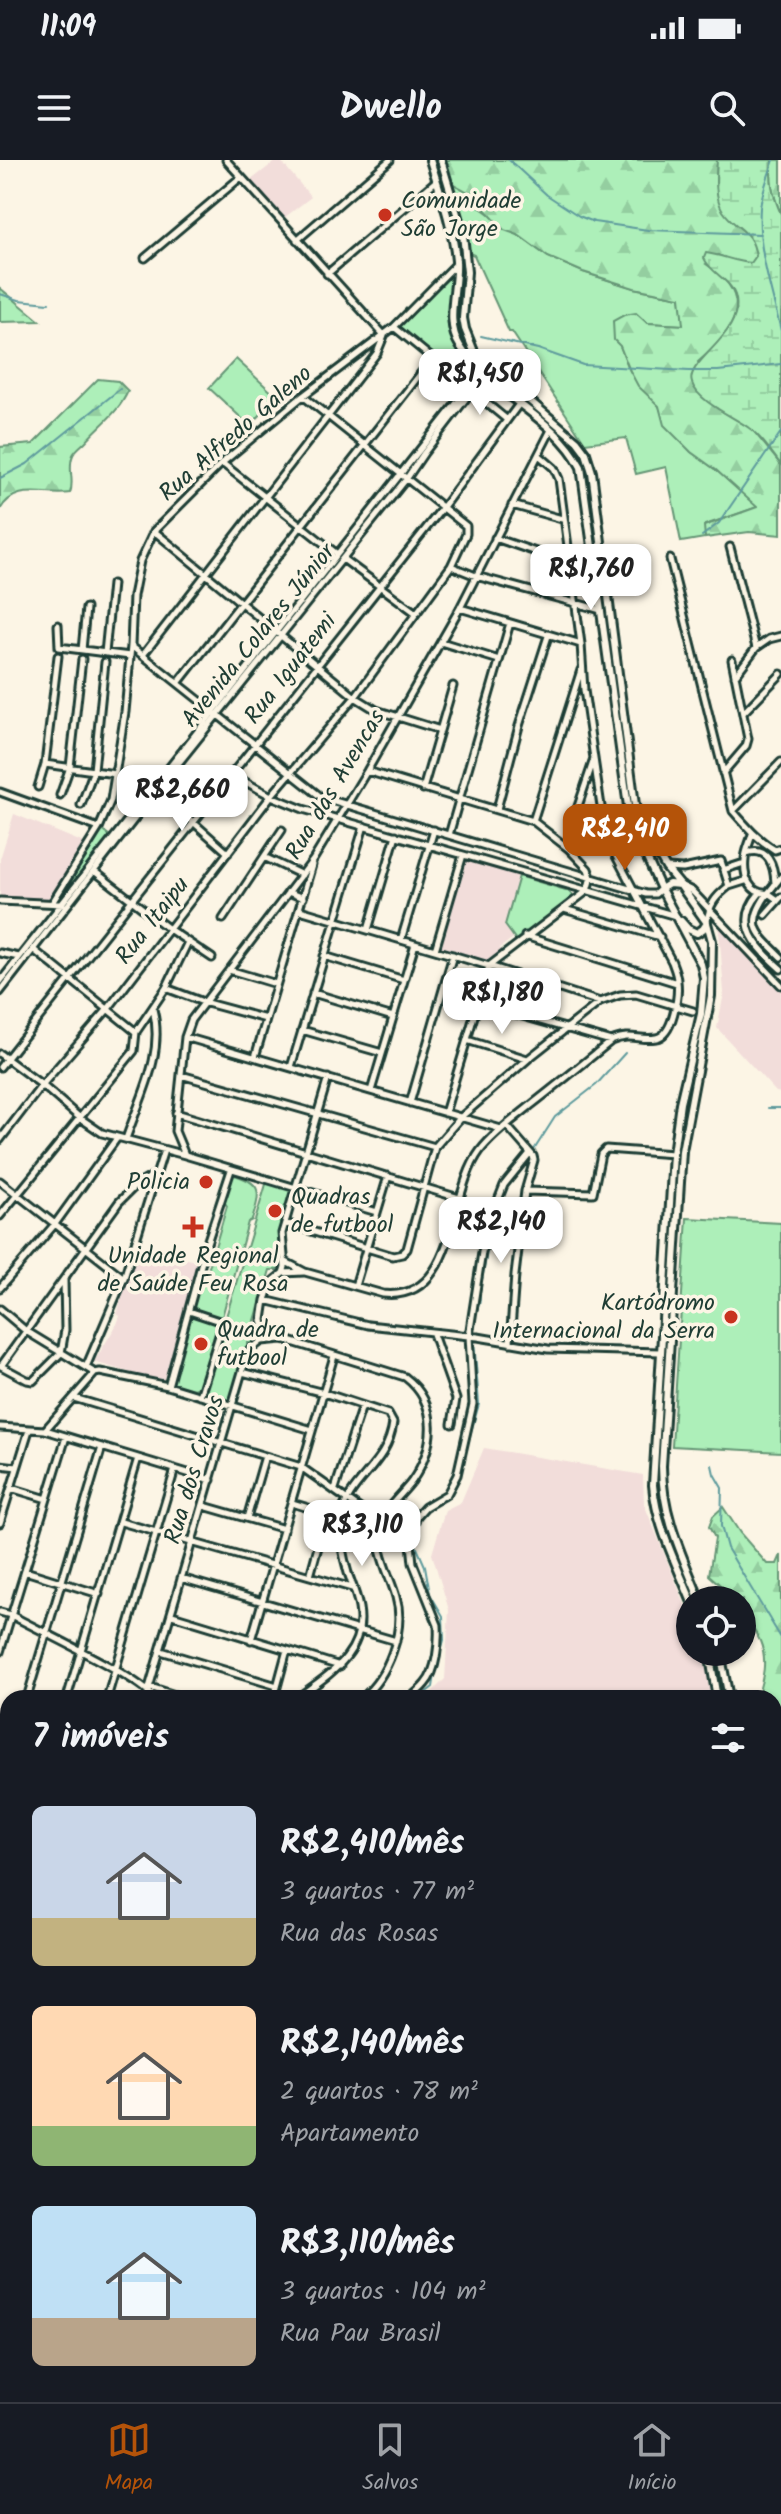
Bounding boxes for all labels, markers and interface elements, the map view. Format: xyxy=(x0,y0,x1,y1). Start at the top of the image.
text: 11:09 xyxy=(40,4,96,52)
text: Dwello xyxy=(339,80,442,137)
icon: menu xyxy=(32,86,76,130)
icon: search xyxy=(705,86,749,130)
place label: Comunidade São Jorge xyxy=(401,182,522,249)
marker: Comunidade São Jorge xyxy=(376,206,394,224)
pin: R$1,450 xyxy=(406,349,554,417)
text: R$1,450 xyxy=(437,354,523,396)
street label: Rua Alfredo Galeno xyxy=(150,356,322,512)
street label: Avenida Colares Júnior xyxy=(172,534,347,737)
pin: R$1,760 xyxy=(517,544,665,612)
text: R$1,760 xyxy=(548,549,634,591)
street label: Rua Iguatemi xyxy=(235,604,348,733)
street label: Rua das Avencas xyxy=(276,702,396,868)
pin: R$2,660 xyxy=(108,765,256,833)
text: R$2,660 xyxy=(135,770,229,812)
pin: R$2,410 xyxy=(551,804,699,872)
text: R$2,410 xyxy=(581,809,669,851)
street label: Rua Itaipu xyxy=(106,868,200,974)
pin: R$1,180 xyxy=(428,968,576,1036)
text: R$1,180 xyxy=(461,973,543,1015)
place label: Policia xyxy=(127,1163,190,1202)
marker: Policia xyxy=(197,1173,215,1191)
place label: Quadras de futbool xyxy=(291,1178,394,1245)
pin: R$2,140 xyxy=(427,1197,575,1265)
marker: Quadras de futbool xyxy=(266,1202,284,1220)
text: R$2,140 xyxy=(457,1202,545,1244)
marker: Unidade Regional de Saúde Feu Rosa xyxy=(182,1216,204,1238)
place label: Unidade Regional de Saúde Feu Rosa xyxy=(97,1237,289,1304)
place label: Kartódromo Internacional da Serra xyxy=(492,1284,715,1351)
marker: Kartódromo Internacional da Serra xyxy=(722,1308,740,1326)
place label: Quadra de futbool xyxy=(217,1311,319,1378)
marker: Quadra de futbool xyxy=(192,1335,210,1353)
street label: Rua dos Cravos xyxy=(154,1391,236,1549)
pin: R$3,110 xyxy=(288,1500,436,1568)
text: R$3,110 xyxy=(321,1505,403,1547)
map controls xyxy=(676,1586,756,1666)
button: locate xyxy=(676,1586,756,1666)
text: 7 imóveis xyxy=(32,1711,169,1765)
icon: filters xyxy=(706,1716,750,1760)
text: R$2,410/mês xyxy=(280,1817,464,1871)
icon: home xyxy=(96,1838,192,1934)
text: 3 quartos · 77 m² xyxy=(280,1871,474,1913)
text: Rua das Rosas xyxy=(280,1913,438,1955)
text: R$2,140/mês xyxy=(280,2017,464,2071)
icon: home xyxy=(96,2038,192,2134)
text: 2 quartos · 78 m² xyxy=(280,2071,478,2113)
text: Apartamento xyxy=(280,2113,419,2155)
text: R$3,110/mês xyxy=(280,2217,455,2271)
icon: home xyxy=(96,2238,192,2334)
text: 3 quartos · 104 m² xyxy=(280,2271,485,2313)
text: Rua Pau Brasil xyxy=(280,2313,441,2355)
tab: Mapa xyxy=(105,2418,153,2501)
tab: Salvos xyxy=(362,2418,418,2501)
tab: Início xyxy=(628,2418,676,2501)

